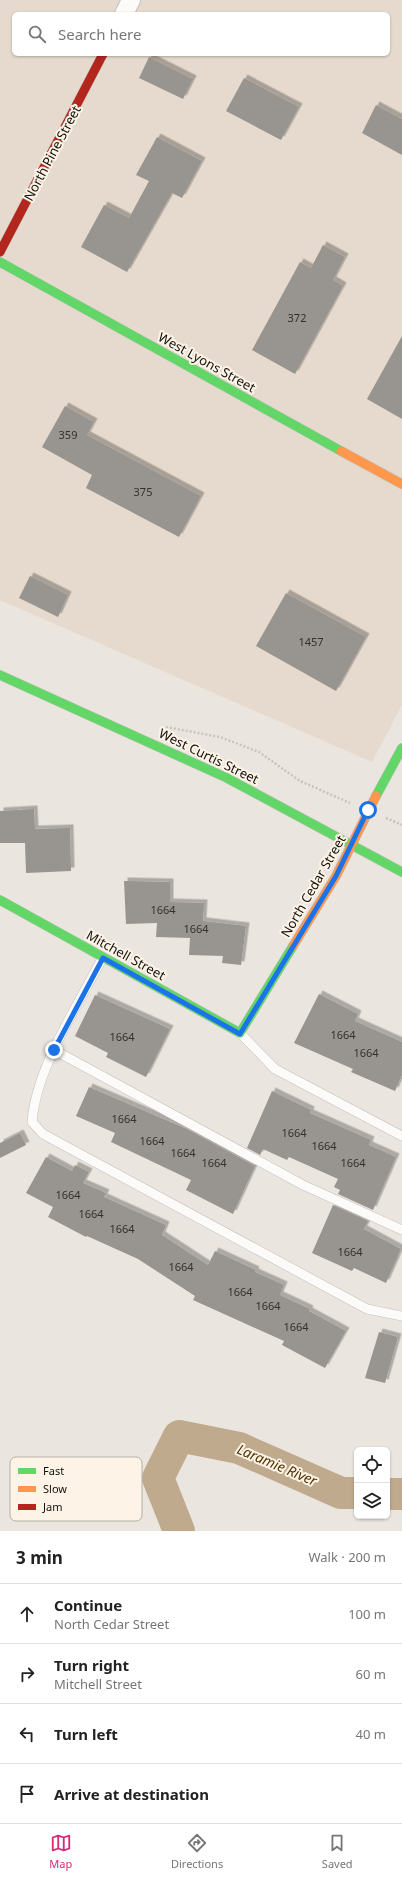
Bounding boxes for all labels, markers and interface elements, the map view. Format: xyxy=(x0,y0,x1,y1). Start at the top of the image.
search box xyxy=(12,12,390,56)
icon: search xyxy=(26,23,48,45)
text: Search here xyxy=(58,24,141,44)
street label: North Pine Street xyxy=(19,102,85,204)
house number: 372 xyxy=(288,310,306,325)
street label: West Lyons Street xyxy=(155,328,259,396)
house number: 359 xyxy=(59,427,77,442)
house number: 375 xyxy=(134,484,152,499)
house number: 1457 xyxy=(298,634,324,649)
street label: West Curtis Street xyxy=(156,724,262,788)
route start xyxy=(359,801,377,819)
street label: North Cedar Street xyxy=(276,831,350,940)
house number: 1664 xyxy=(150,902,176,917)
house number: 1664 xyxy=(183,921,209,936)
street label: Mitchell Street xyxy=(83,926,169,984)
house number: 1664 xyxy=(330,1027,356,1042)
house number: 1664 xyxy=(109,1029,135,1044)
route end xyxy=(45,1041,63,1059)
house number: 1664 xyxy=(353,1045,379,1060)
house number: 1664 xyxy=(111,1111,137,1126)
house number: 1664 xyxy=(281,1125,307,1140)
house number: 1664 xyxy=(139,1133,165,1148)
house number: 1664 xyxy=(311,1138,337,1153)
house number: 1664 xyxy=(170,1145,196,1160)
house number: 1664 xyxy=(201,1155,227,1170)
house number: 1664 xyxy=(340,1155,366,1170)
house number: 1664 xyxy=(55,1187,81,1202)
house number: 1664 xyxy=(78,1206,104,1221)
house number: 1664 xyxy=(109,1221,135,1236)
house number: 1664 xyxy=(337,1244,363,1259)
house number: 1664 xyxy=(168,1259,194,1274)
house number: 1664 xyxy=(227,1284,253,1299)
house number: 1664 xyxy=(255,1298,281,1313)
house number: 1664 xyxy=(283,1319,309,1334)
water label: Laramie River xyxy=(234,1439,320,1490)
map controls xyxy=(354,1447,390,1519)
button: locate xyxy=(354,1447,390,1483)
legend xyxy=(10,1457,142,1521)
text: Fast xyxy=(43,1463,64,1478)
text: Slow xyxy=(43,1481,67,1496)
button: layers xyxy=(354,1483,390,1519)
text: Jam xyxy=(42,1499,62,1514)
text: 3 min xyxy=(16,1546,63,1569)
text: Walk · 200 m xyxy=(308,1548,386,1566)
text: Continue xyxy=(54,1595,122,1615)
icon: ahead xyxy=(16,1603,38,1625)
text: 100 m xyxy=(348,1605,386,1623)
text: North Cedar Street xyxy=(54,1615,169,1633)
text: Turn right xyxy=(54,1655,129,1675)
icon: right xyxy=(16,1663,38,1685)
text: 60 m xyxy=(356,1665,386,1683)
text: Mitchell Street xyxy=(54,1675,142,1693)
icon: left xyxy=(16,1723,38,1745)
text: Turn left xyxy=(54,1724,118,1744)
text: 40 m xyxy=(356,1725,386,1743)
icon: arrive xyxy=(16,1783,38,1805)
text: Arrive at destination xyxy=(54,1784,209,1804)
tab: Map xyxy=(49,1832,72,1871)
tab: Directions xyxy=(171,1832,223,1871)
tab: Saved xyxy=(322,1832,353,1871)

